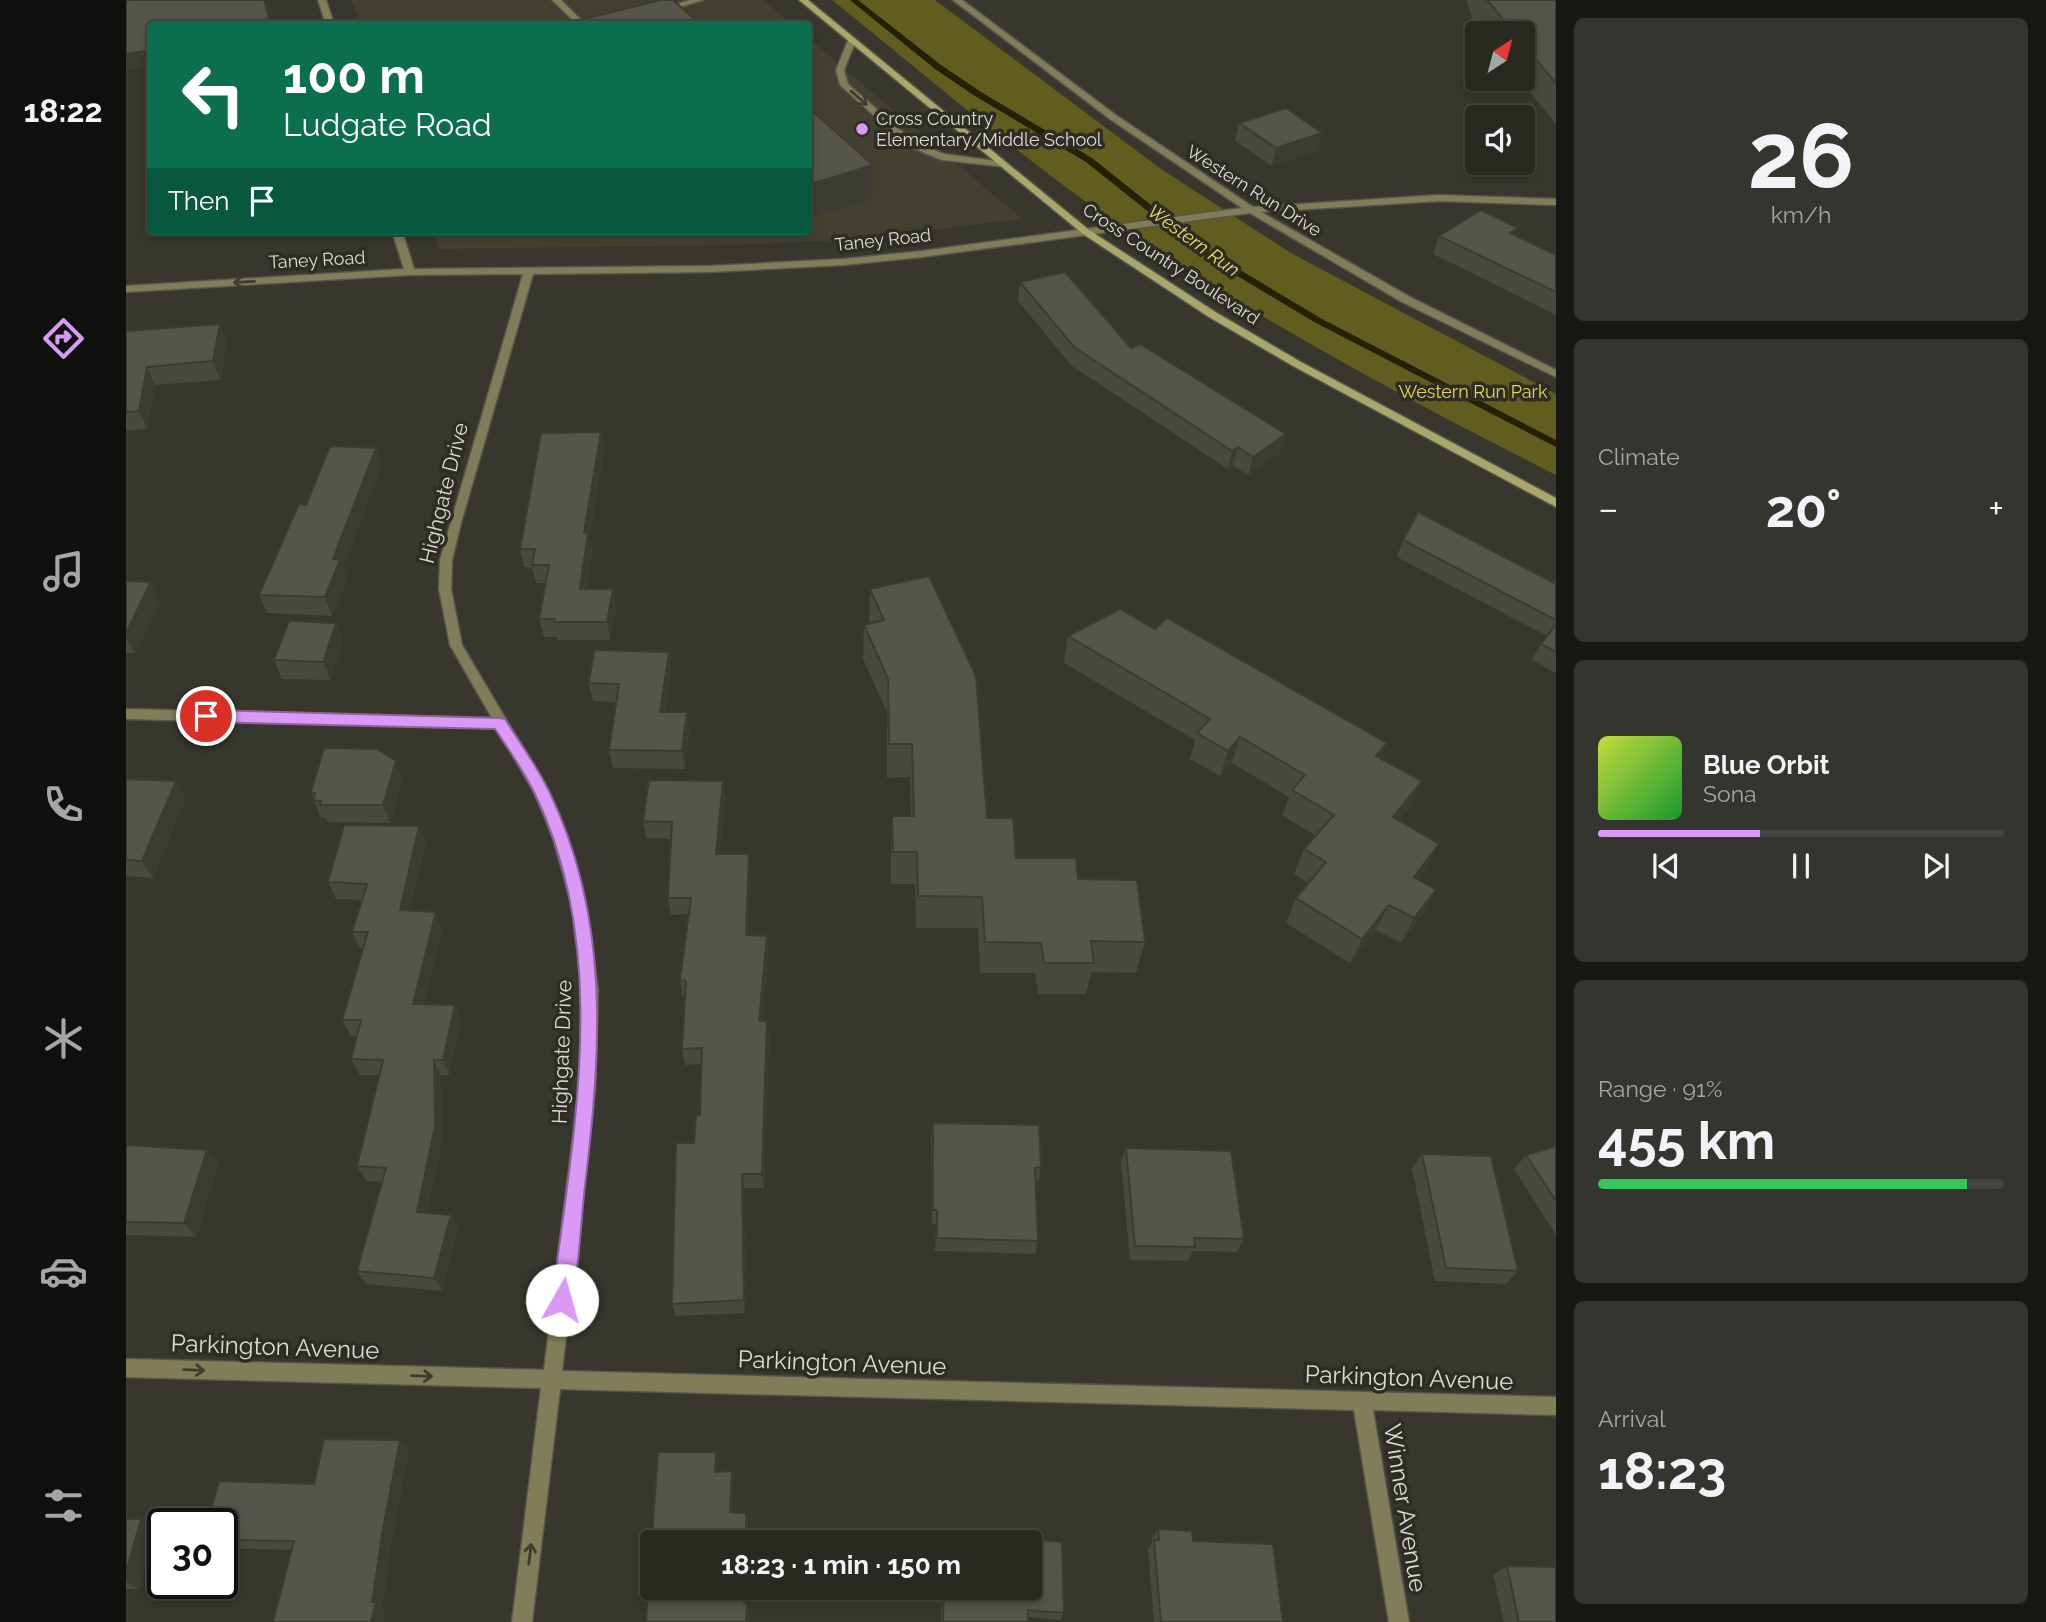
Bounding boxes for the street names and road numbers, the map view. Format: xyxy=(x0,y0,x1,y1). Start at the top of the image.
street label: Western Run Drive xyxy=(1183,141,1325,241)
street label: Cross Country Boulevard xyxy=(1079,199,1264,329)
street label: Taney Road xyxy=(834,224,932,255)
street label: Taney Road xyxy=(268,246,366,273)
street label: Highgate Drive xyxy=(414,420,473,566)
street label: Highgate Drive xyxy=(546,979,577,1125)
street label: Parkington Avenue xyxy=(170,1328,380,1365)
street label: Parkington Avenue xyxy=(737,1344,947,1381)
street label: Parkington Avenue xyxy=(1304,1359,1514,1396)
street label: Winner Avenue xyxy=(1378,1422,1433,1594)

